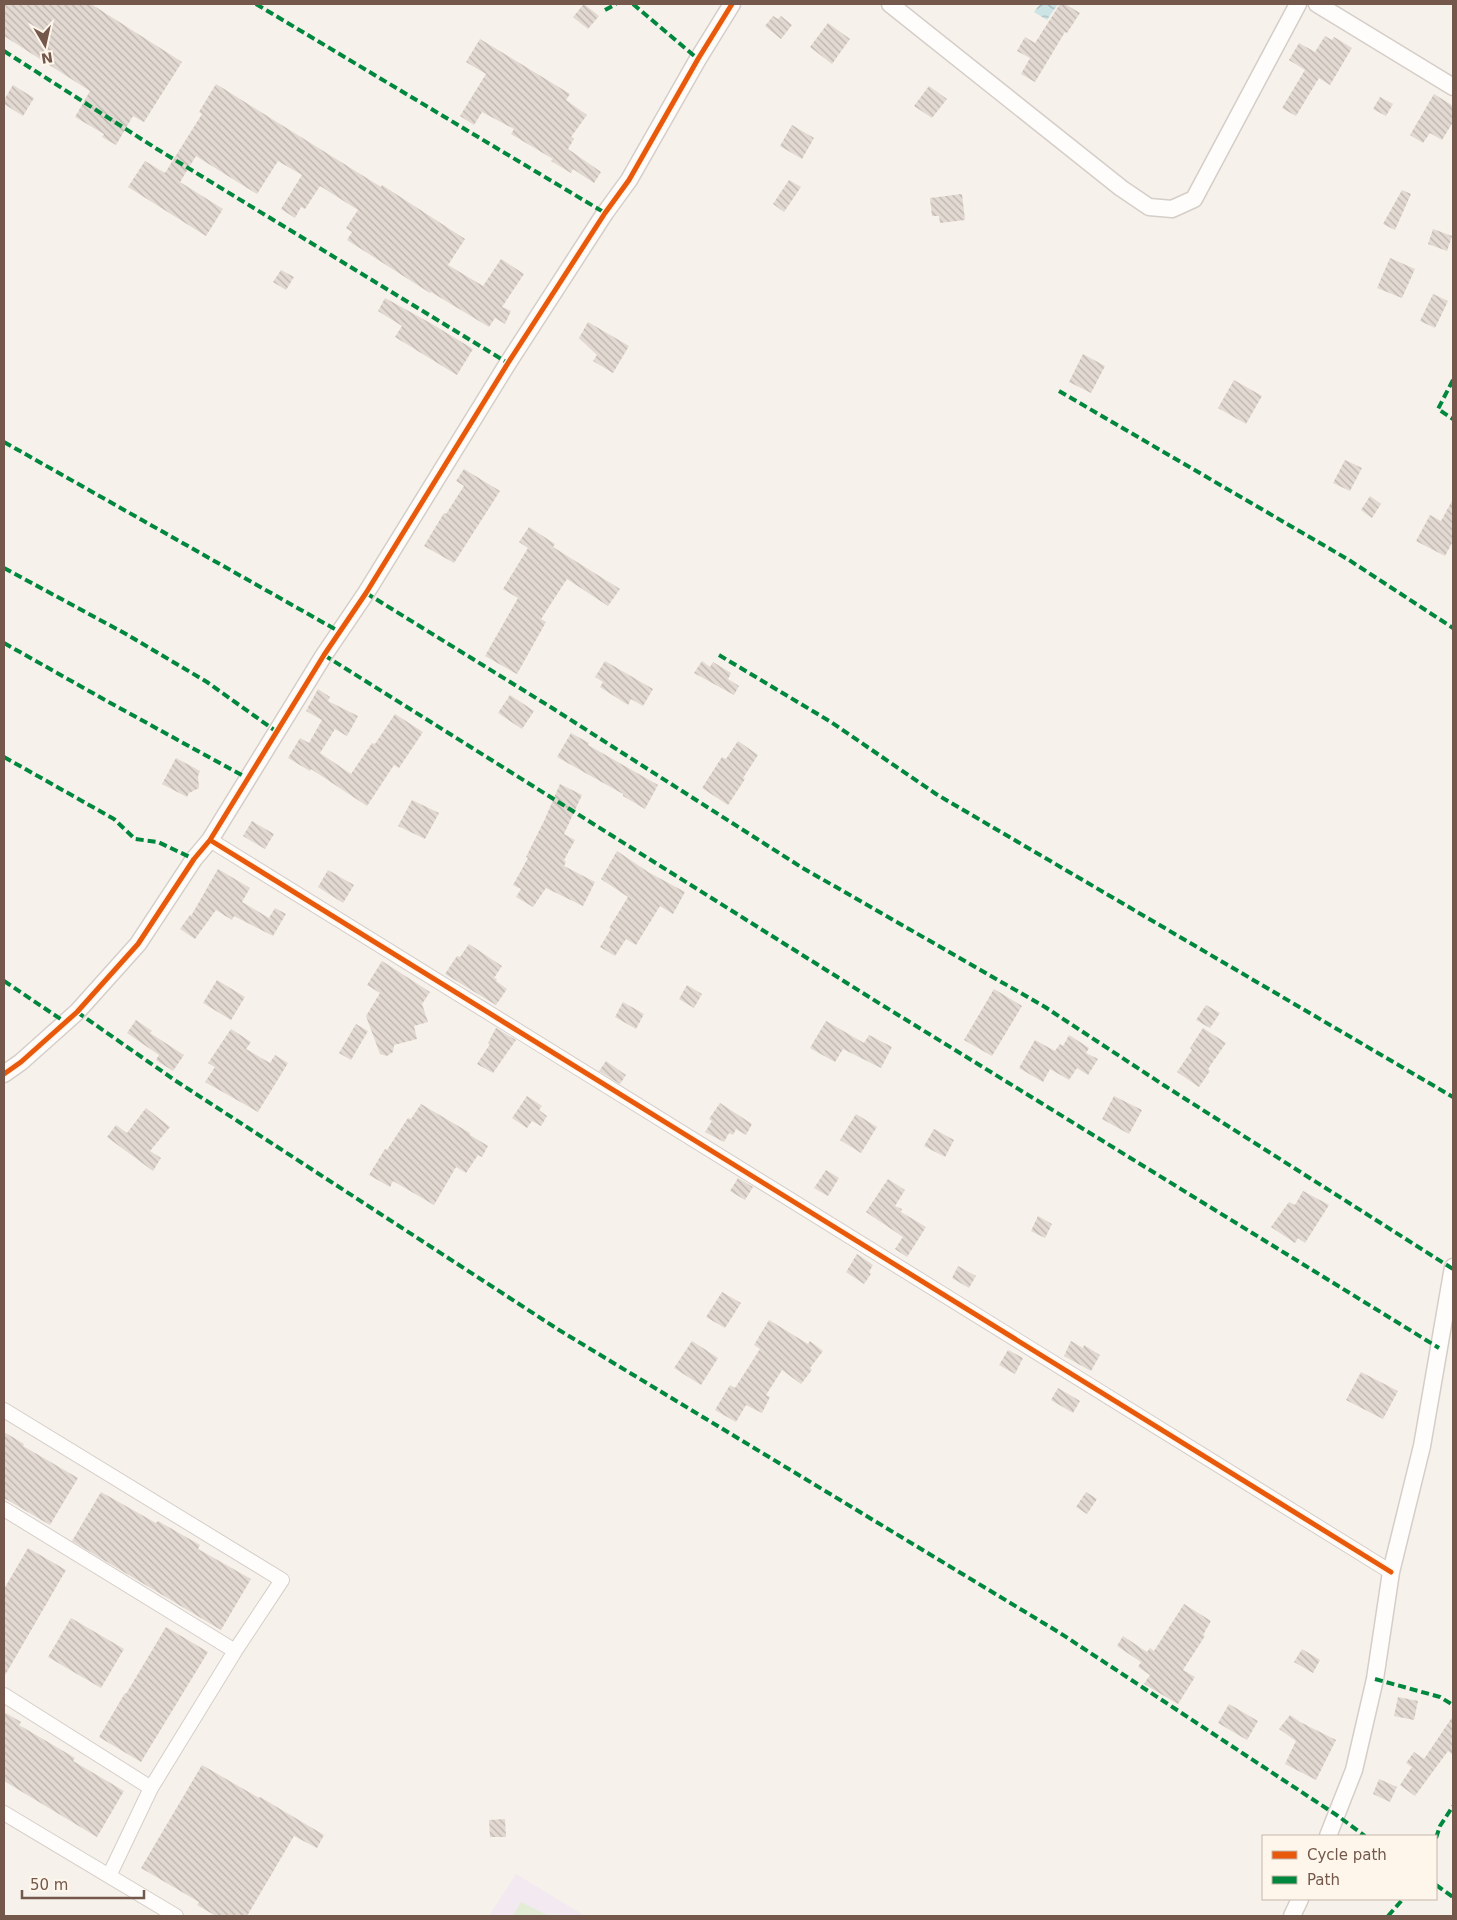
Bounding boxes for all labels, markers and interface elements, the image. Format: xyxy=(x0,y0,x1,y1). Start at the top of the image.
north arrow xyxy=(20,20,70,70)
text: N xyxy=(40,49,54,67)
legend xyxy=(1262,1835,1437,1900)
text: Cycle path xyxy=(1307,1846,1387,1864)
scale bar xyxy=(22,1868,145,1900)
text: Path xyxy=(1307,1871,1340,1889)
text: 50 m xyxy=(30,1876,68,1894)

